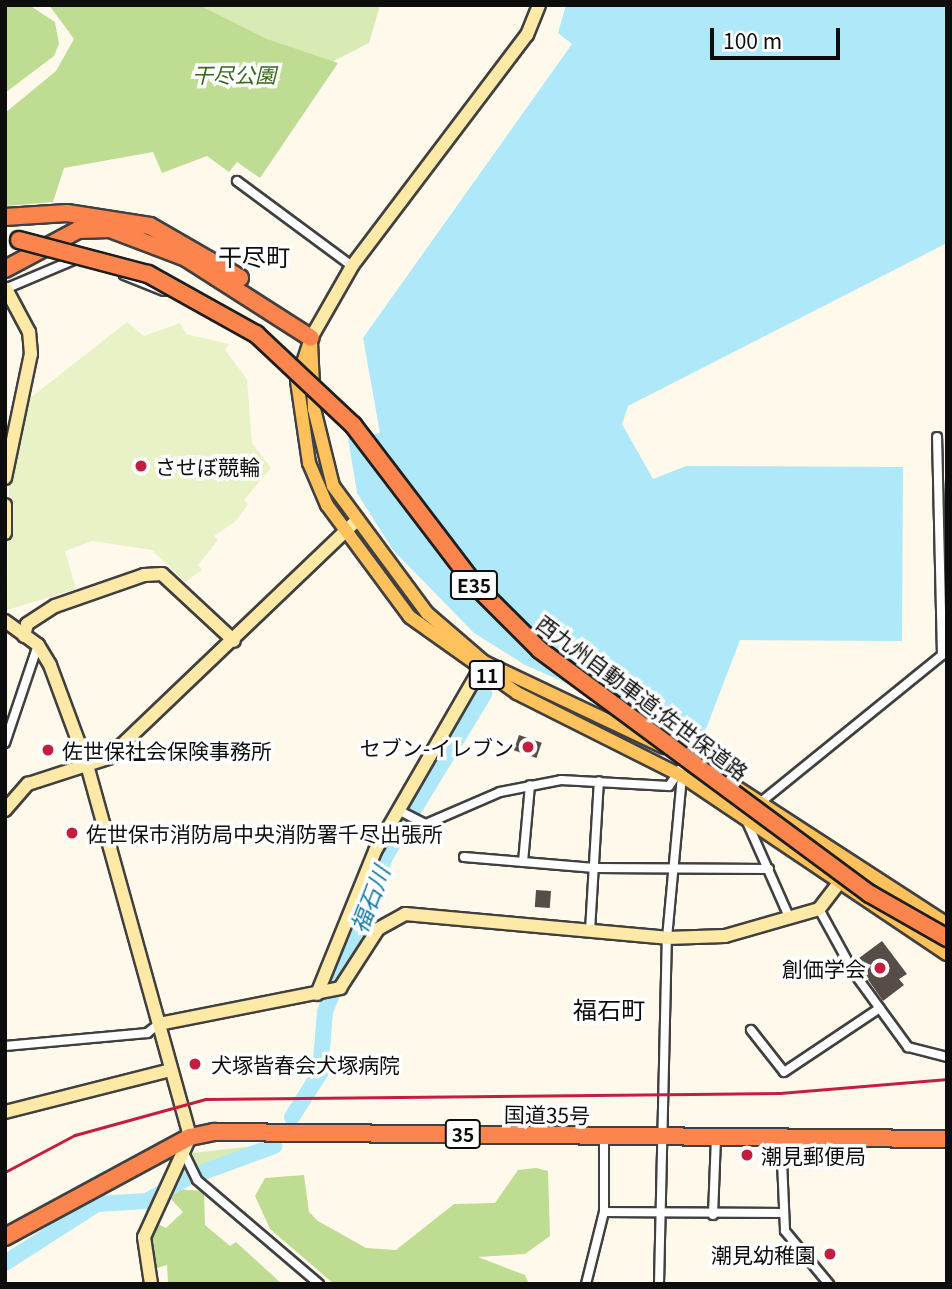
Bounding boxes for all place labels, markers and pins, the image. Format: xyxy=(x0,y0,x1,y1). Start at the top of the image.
place label: させぼ競輪 xyxy=(155,453,260,479)
marker: させぼ競輪 xyxy=(133,458,149,474)
place label: セブン-イレブン xyxy=(360,734,514,760)
place label: 佐世保社会保険事務所 xyxy=(62,737,272,763)
marker: セブン-イレブン xyxy=(520,739,536,755)
marker: 佐世保社会保険事務所 xyxy=(40,742,56,758)
place label: 佐世保市消防局中央消防署千尽出張所 xyxy=(86,820,443,846)
marker: 佐世保市消防局中央消防署千尽出張所 xyxy=(64,825,80,841)
place label: 創価学会 xyxy=(782,955,866,981)
marker: 創価学会 xyxy=(872,960,888,976)
place label: 犬塚皆春会犬塚病院 xyxy=(211,1051,400,1077)
marker: 犬塚皆春会犬塚病院 xyxy=(185,1054,205,1074)
place label: 潮見郵便局 xyxy=(761,1142,866,1168)
marker: 潮見郵便局 xyxy=(739,1147,755,1163)
place label: 潮見幼稚園 xyxy=(711,1241,816,1267)
marker: 潮見幼稚園 xyxy=(822,1246,838,1262)

